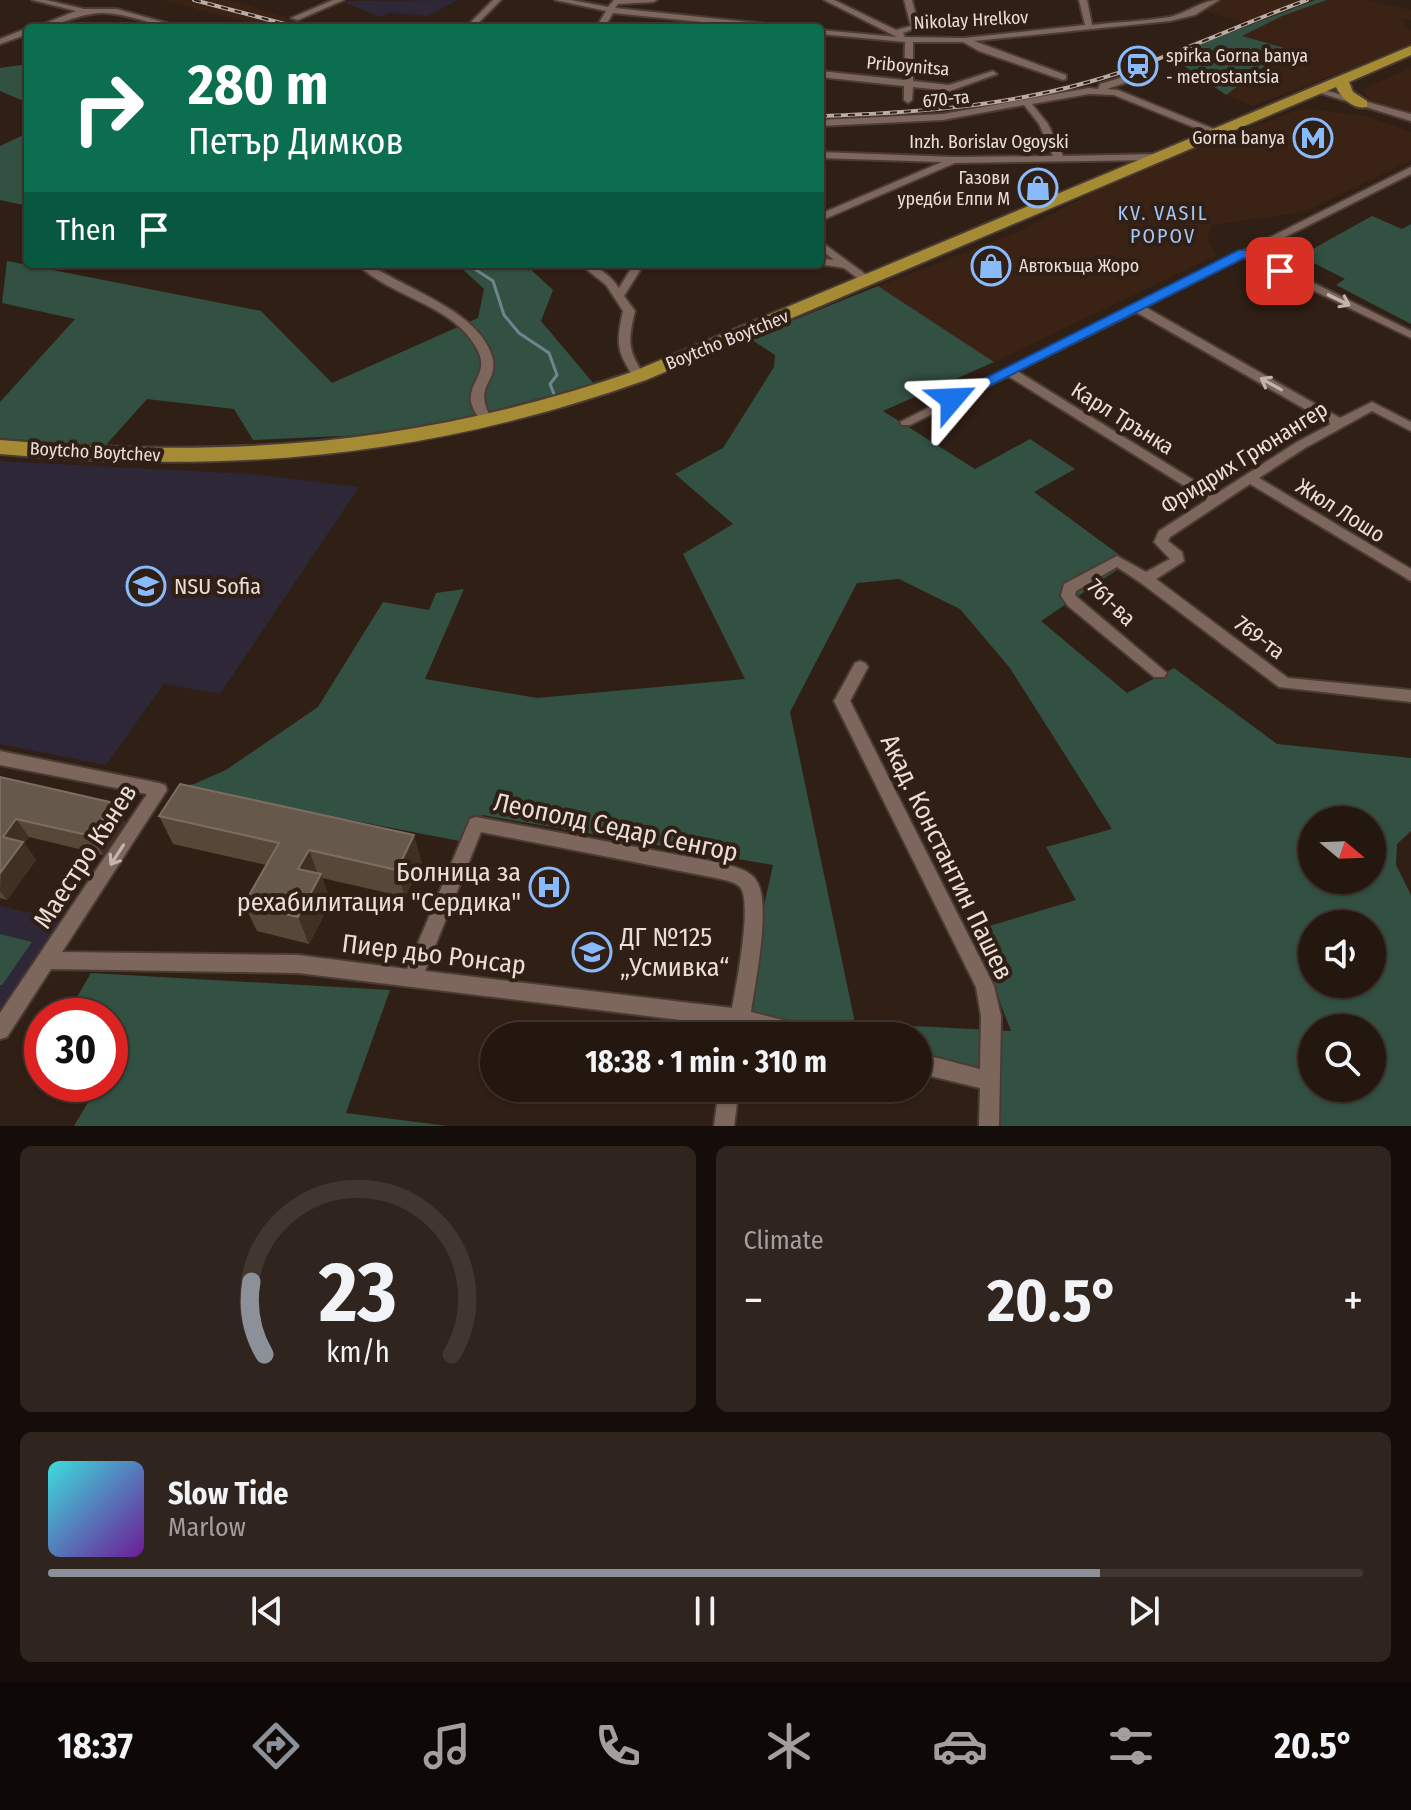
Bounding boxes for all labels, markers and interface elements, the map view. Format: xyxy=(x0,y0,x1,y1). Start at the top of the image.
street label: Nikolay Hrelkov xyxy=(913,6,1029,34)
station icon: spirka Gorna banya - metrostantsia xyxy=(1117,45,1159,87)
place label: spirka Gorna banya - metrostantsia xyxy=(1166,45,1308,88)
street label: Priboynitsa xyxy=(866,51,951,81)
text: 280 m xyxy=(188,52,328,119)
icon: right xyxy=(56,56,160,160)
street label: 670-та xyxy=(922,86,971,112)
metro station icon: Gorna banya xyxy=(1292,117,1334,159)
text: Петър Димков xyxy=(188,120,404,164)
place label: Gorna banya xyxy=(1192,127,1285,149)
street label: Inzh. Borislav Ogoyski xyxy=(909,131,1069,153)
place label: Газови уредби Елпи М xyxy=(897,167,1010,210)
shop icon: Газови уредби Елпи М xyxy=(1017,167,1059,209)
district label: KV. VASIL POPOV xyxy=(1117,201,1209,248)
icon: arrive xyxy=(132,208,176,252)
text: Then xyxy=(56,212,116,248)
pin xyxy=(1246,237,1314,305)
shop icon: Автокъща Жоро xyxy=(970,245,1012,287)
icon: arrive xyxy=(1258,249,1302,293)
place label: Автокъща Жоро xyxy=(1019,255,1139,277)
one-way arrow xyxy=(1326,293,1350,308)
street label: Boytcho Boytchev xyxy=(662,305,792,375)
position arrow xyxy=(910,357,994,441)
street label: Карл Трънка xyxy=(1066,376,1179,461)
one-way arrow xyxy=(1260,376,1284,391)
street label: Фридрих Грюнангер xyxy=(1156,395,1333,520)
street label: Boytcho Boytchev xyxy=(29,438,161,466)
street label: Жюл Лошо xyxy=(1291,472,1390,548)
school or university icon: NSU Sofia xyxy=(125,565,167,607)
place label: NSU Sofia xyxy=(174,573,261,600)
street label: 761-ва xyxy=(1082,573,1141,632)
street label: 769-та xyxy=(1229,610,1290,665)
street label: Акад. Константин Пашев xyxy=(874,730,1019,985)
street label: Маестро Кънев xyxy=(27,778,144,934)
street label: Леополд Седар Сенгор xyxy=(491,786,741,869)
north arrow xyxy=(1298,806,1386,894)
map controls xyxy=(1298,806,1386,1102)
one-way arrow xyxy=(108,843,124,866)
place label: Болница за рехабилитация "Сердика" xyxy=(237,857,521,918)
hospital icon: Болница за рехабилитация "Сердика" xyxy=(528,866,570,908)
button: sound xyxy=(1298,910,1386,998)
place label: ДГ №125 „Усмивка“ xyxy=(619,922,729,983)
street label: Пиер дьо Ронсар xyxy=(340,928,528,981)
school or university icon: ДГ №125 „Усмивка“ xyxy=(571,931,613,973)
speed limit sign: 30 xyxy=(24,998,128,1102)
button: search xyxy=(1298,1014,1386,1102)
text: 18:38 · 1 min · 310 m xyxy=(585,1044,827,1080)
text: Climate xyxy=(744,1225,824,1256)
text: 23 xyxy=(318,1243,397,1343)
text: 20.5° xyxy=(987,1265,1119,1337)
text: − xyxy=(744,1274,763,1327)
text: + xyxy=(1343,1274,1363,1327)
text: km/h xyxy=(326,1335,390,1370)
text: Slow Tide xyxy=(168,1476,289,1512)
text: Marlow xyxy=(168,1512,246,1543)
icon: previous xyxy=(245,1589,289,1633)
icon: pause xyxy=(683,1589,727,1633)
icon: next xyxy=(1122,1589,1166,1633)
icon: directions xyxy=(248,1718,304,1774)
icon: music xyxy=(419,1718,475,1774)
icon: phone xyxy=(590,1718,646,1774)
icon: climate xyxy=(761,1718,817,1774)
icon: car xyxy=(932,1718,988,1774)
icon: filters xyxy=(1103,1718,1159,1774)
text: 18:37 xyxy=(58,1724,133,1768)
text: 20.5° xyxy=(1274,1724,1353,1768)

